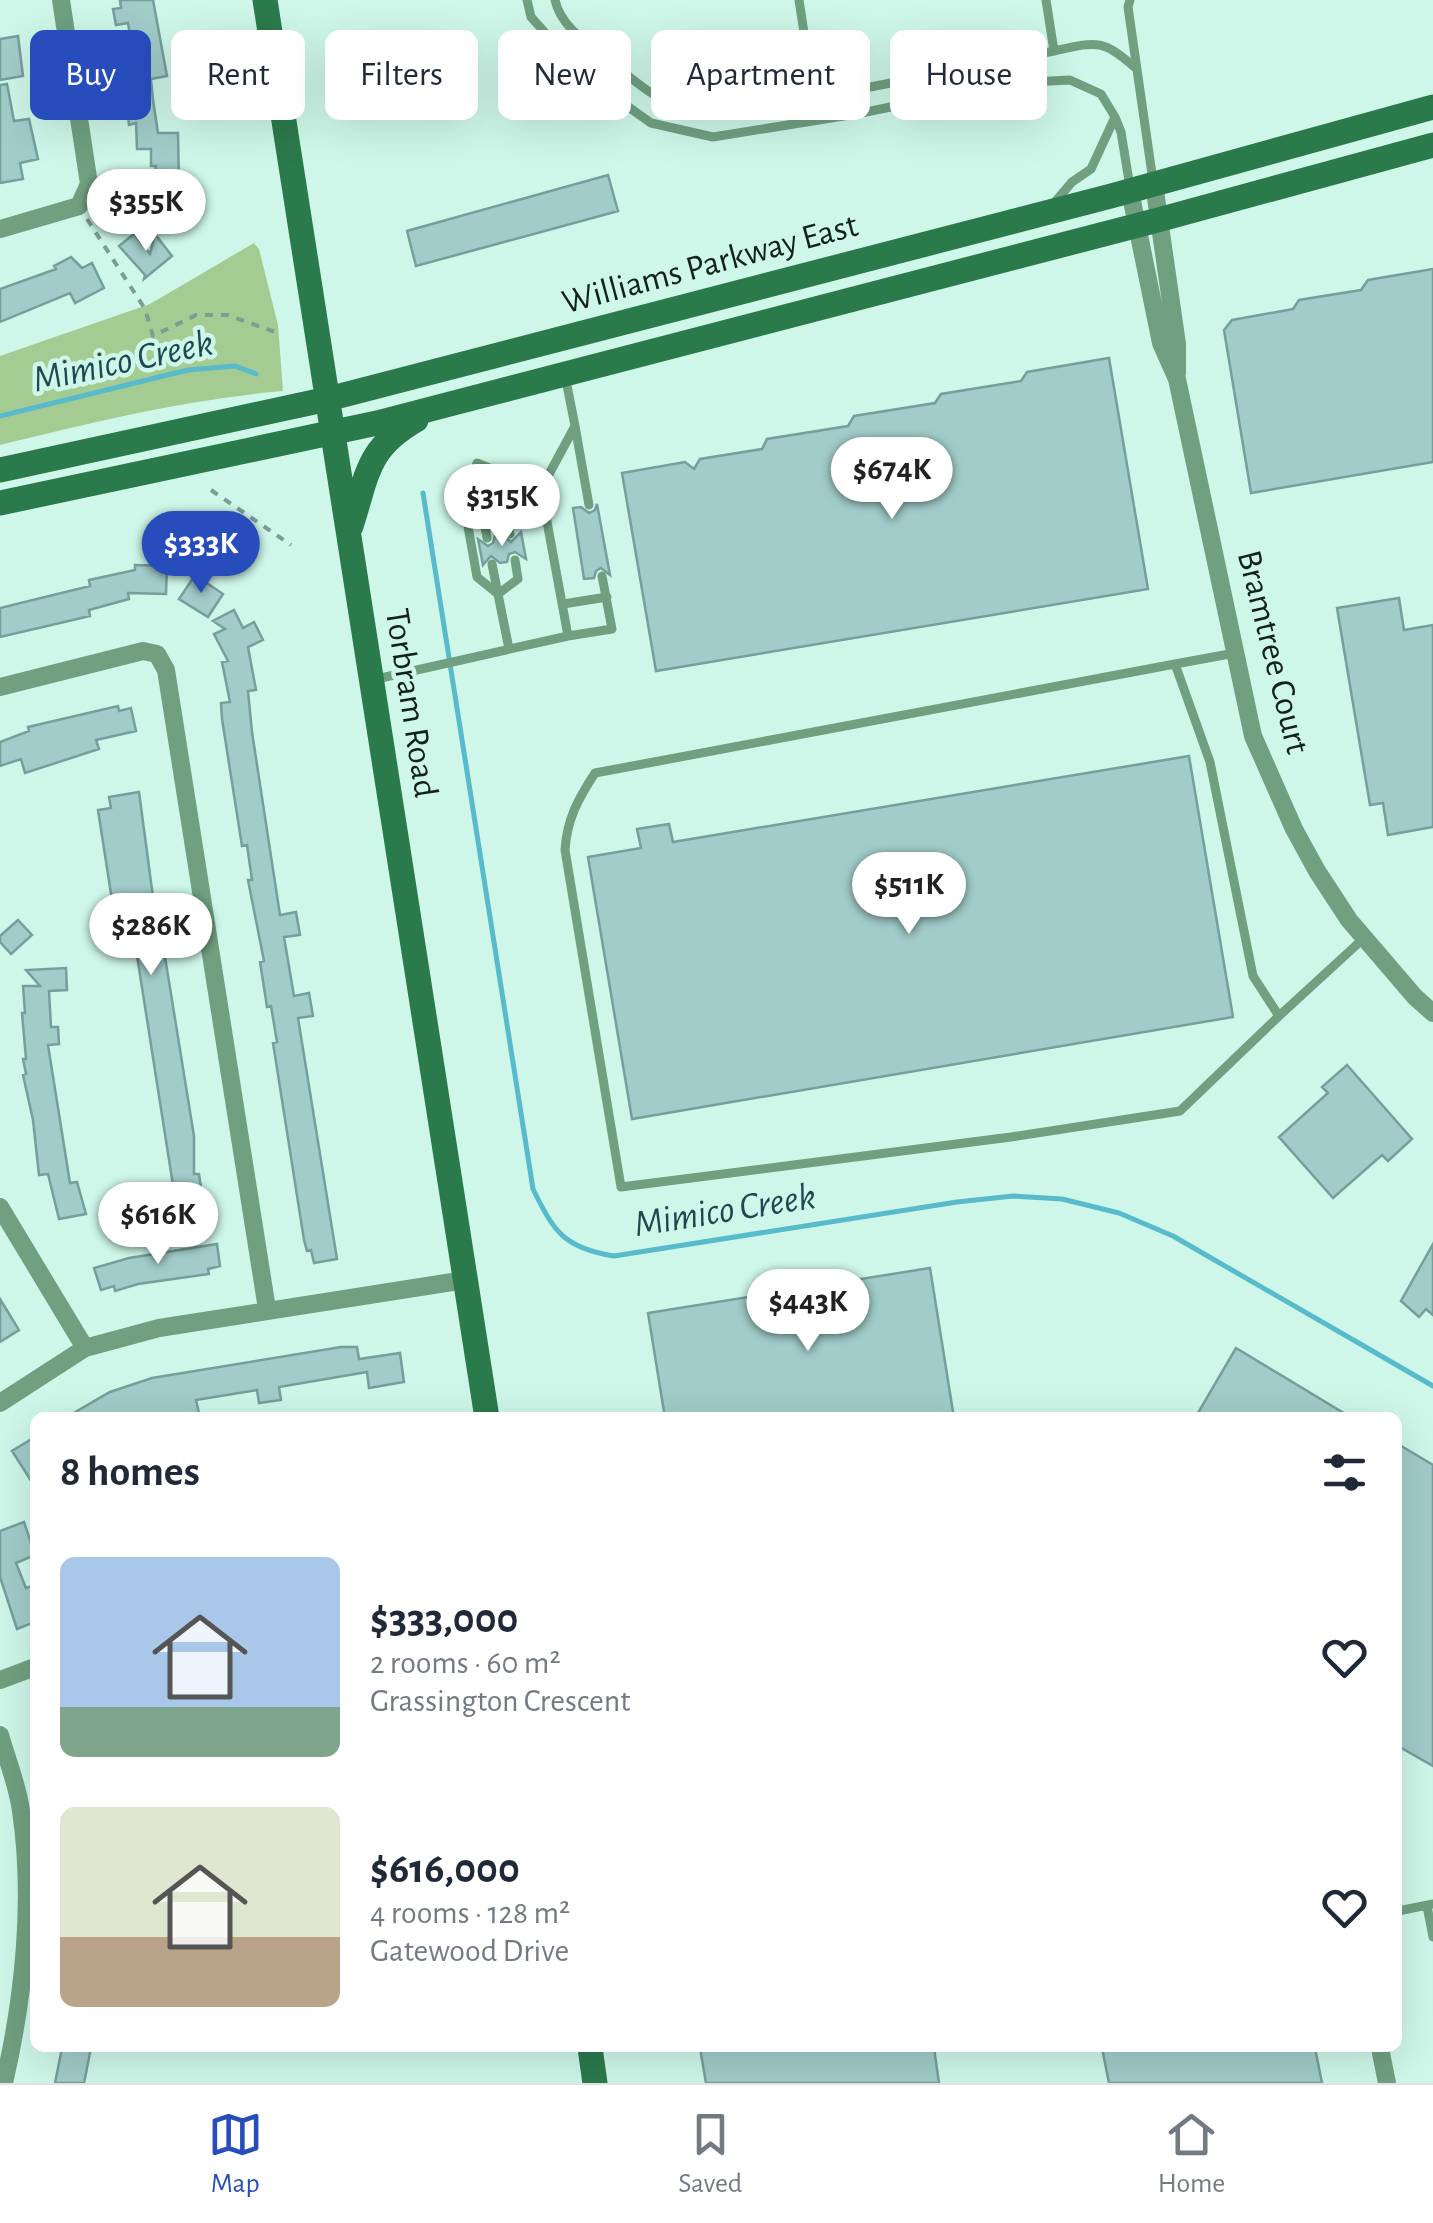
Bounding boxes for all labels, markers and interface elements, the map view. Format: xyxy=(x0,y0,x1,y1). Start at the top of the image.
chip: Buy xyxy=(30,30,151,120)
chip: Rent xyxy=(171,30,305,120)
chip: Filters xyxy=(325,30,478,120)
chip: New xyxy=(498,30,631,120)
chip: Apartment xyxy=(651,30,870,120)
chip: House xyxy=(890,30,1047,120)
pin: $355K xyxy=(76,169,216,254)
text: $355K xyxy=(109,185,183,217)
street label: Williams Parkway East xyxy=(558,208,862,320)
water label: Mimico Creek xyxy=(29,324,217,400)
pin: $674K xyxy=(822,437,962,522)
text: $674K xyxy=(853,453,931,485)
pin: $315K xyxy=(432,464,572,549)
text: $315K xyxy=(466,480,538,512)
pin: $333K xyxy=(131,511,271,596)
text: $333K xyxy=(164,527,238,559)
street label: Bramtree Court xyxy=(1231,547,1315,757)
street label: Torbram Road xyxy=(379,606,443,800)
pin: $511K xyxy=(839,852,979,937)
text: $511K xyxy=(874,868,944,900)
pin: $286K xyxy=(81,893,221,978)
text: $286K xyxy=(111,909,191,941)
water label: Mimico Creek xyxy=(632,1178,818,1244)
pin: $616K xyxy=(88,1182,228,1267)
text: $616K xyxy=(120,1198,196,1230)
pin: $443K xyxy=(738,1269,878,1354)
text: $443K xyxy=(768,1285,848,1317)
icon: filters xyxy=(1317,1445,1372,1500)
text: 8 homes xyxy=(60,1451,200,1493)
icon: home xyxy=(140,1597,260,1717)
text: $333,000 xyxy=(370,1598,518,1640)
icon: heart xyxy=(1317,1630,1372,1685)
text: 2 rooms · 60 m² xyxy=(370,1647,561,1679)
text: Grassington Crescent xyxy=(370,1685,631,1717)
icon: home xyxy=(140,1847,260,1967)
text: $616,000 xyxy=(370,1848,520,1890)
icon: heart xyxy=(1317,1880,1372,1935)
text: 4 rooms · 128 m² xyxy=(370,1897,570,1929)
text: Gatewood Drive xyxy=(370,1935,569,1967)
tab: Map xyxy=(208,2107,263,2201)
tab: Saved xyxy=(678,2107,742,2201)
tab: Home xyxy=(1158,2107,1225,2201)

